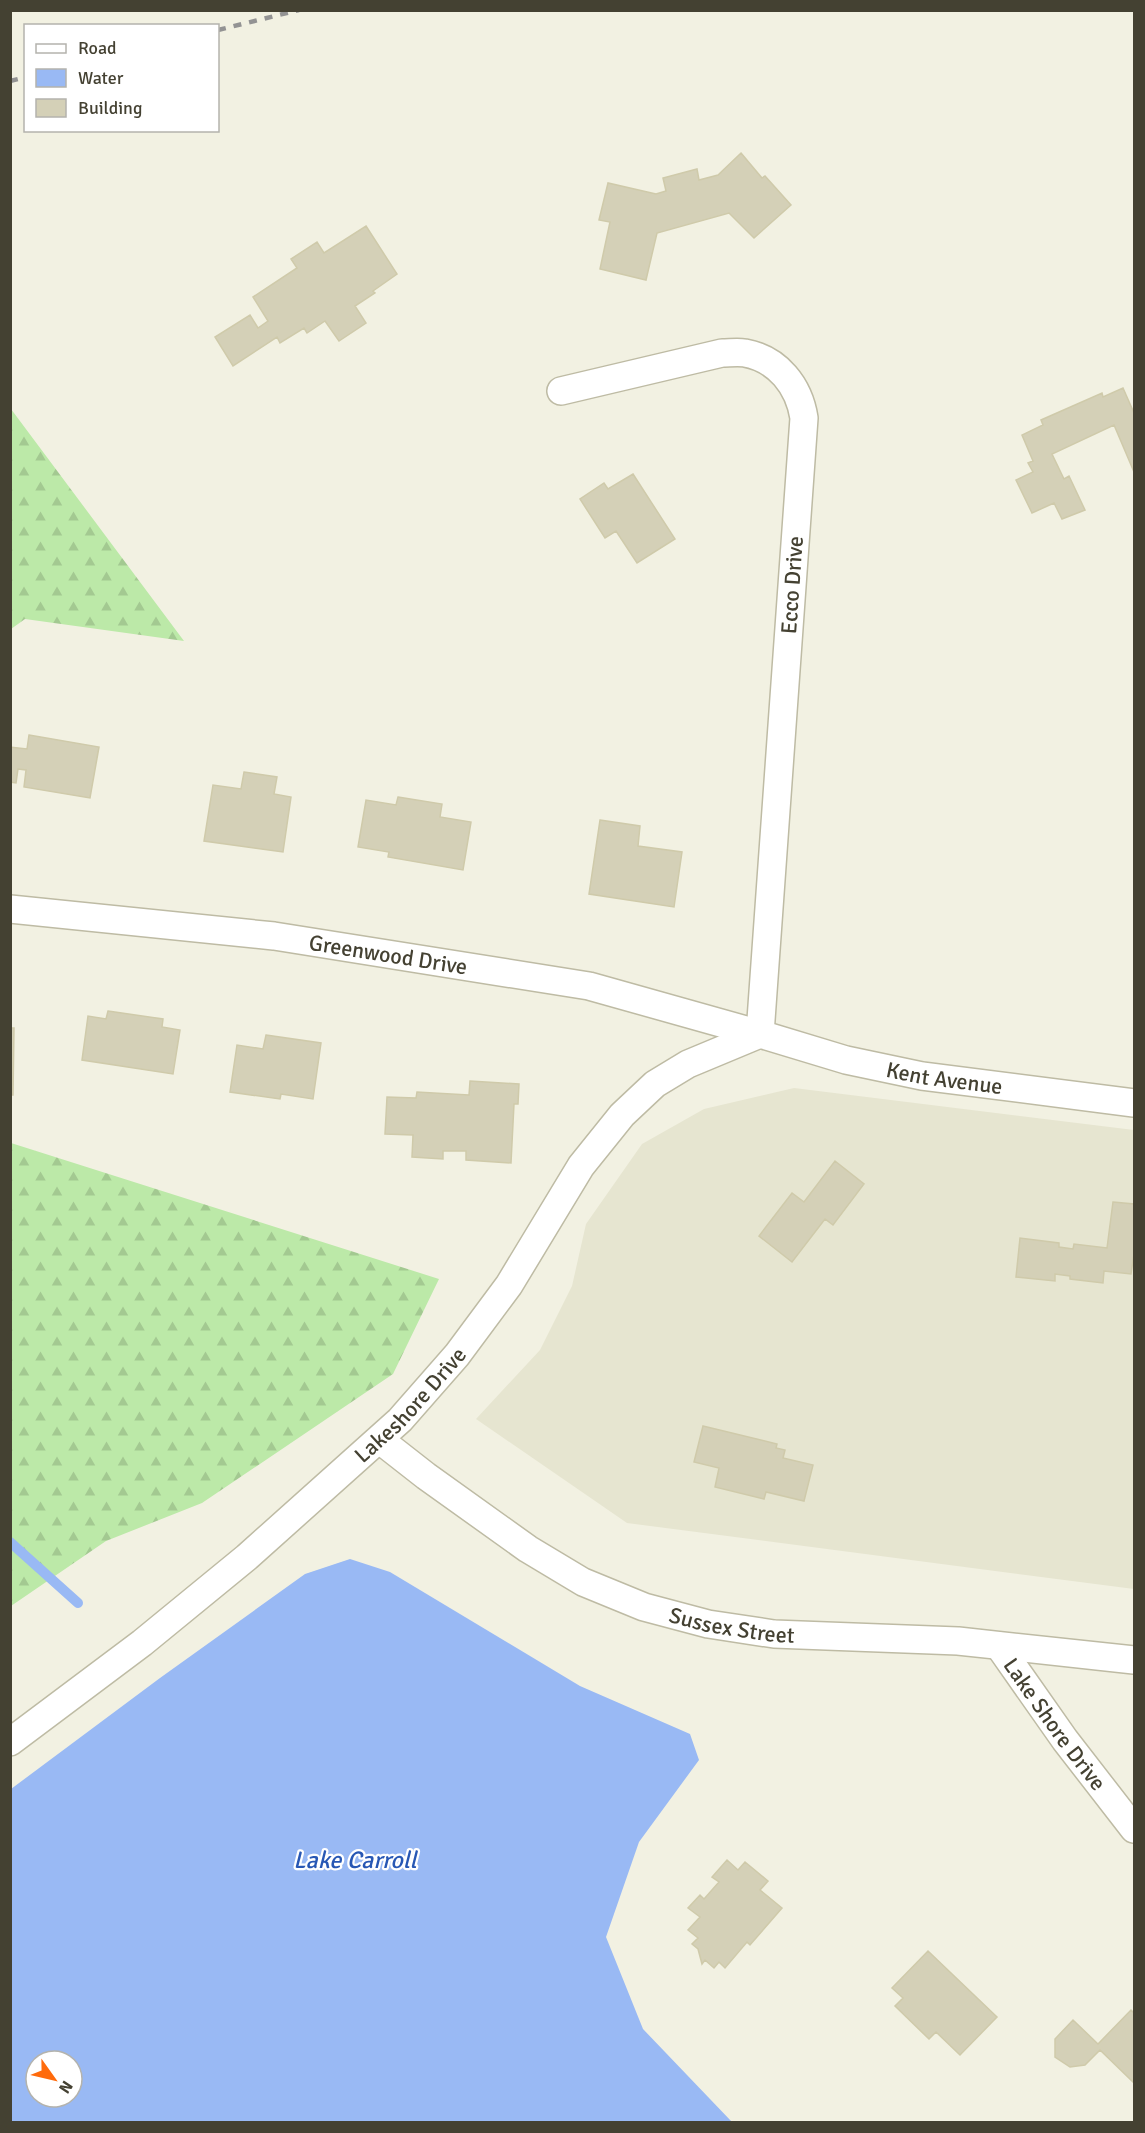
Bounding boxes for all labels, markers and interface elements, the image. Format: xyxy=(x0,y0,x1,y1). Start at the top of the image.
legend xyxy=(24,24,219,132)
text: Road xyxy=(78,37,117,59)
text: Water xyxy=(78,67,124,89)
text: Building xyxy=(78,97,142,119)
street label: Ecco Drive xyxy=(775,535,809,635)
street label: Greenwood Drive xyxy=(307,928,469,980)
street label: Kent Avenue xyxy=(884,1055,1004,1100)
street label: Lakeshore Drive xyxy=(348,1342,472,1468)
street label: Sussex Street xyxy=(666,1601,795,1648)
street label: Lake Shore Drive xyxy=(998,1652,1112,1796)
water label: Lake Carroll xyxy=(293,1845,419,1875)
north arrow xyxy=(24,2049,84,2109)
text: N xyxy=(54,2077,77,2097)

